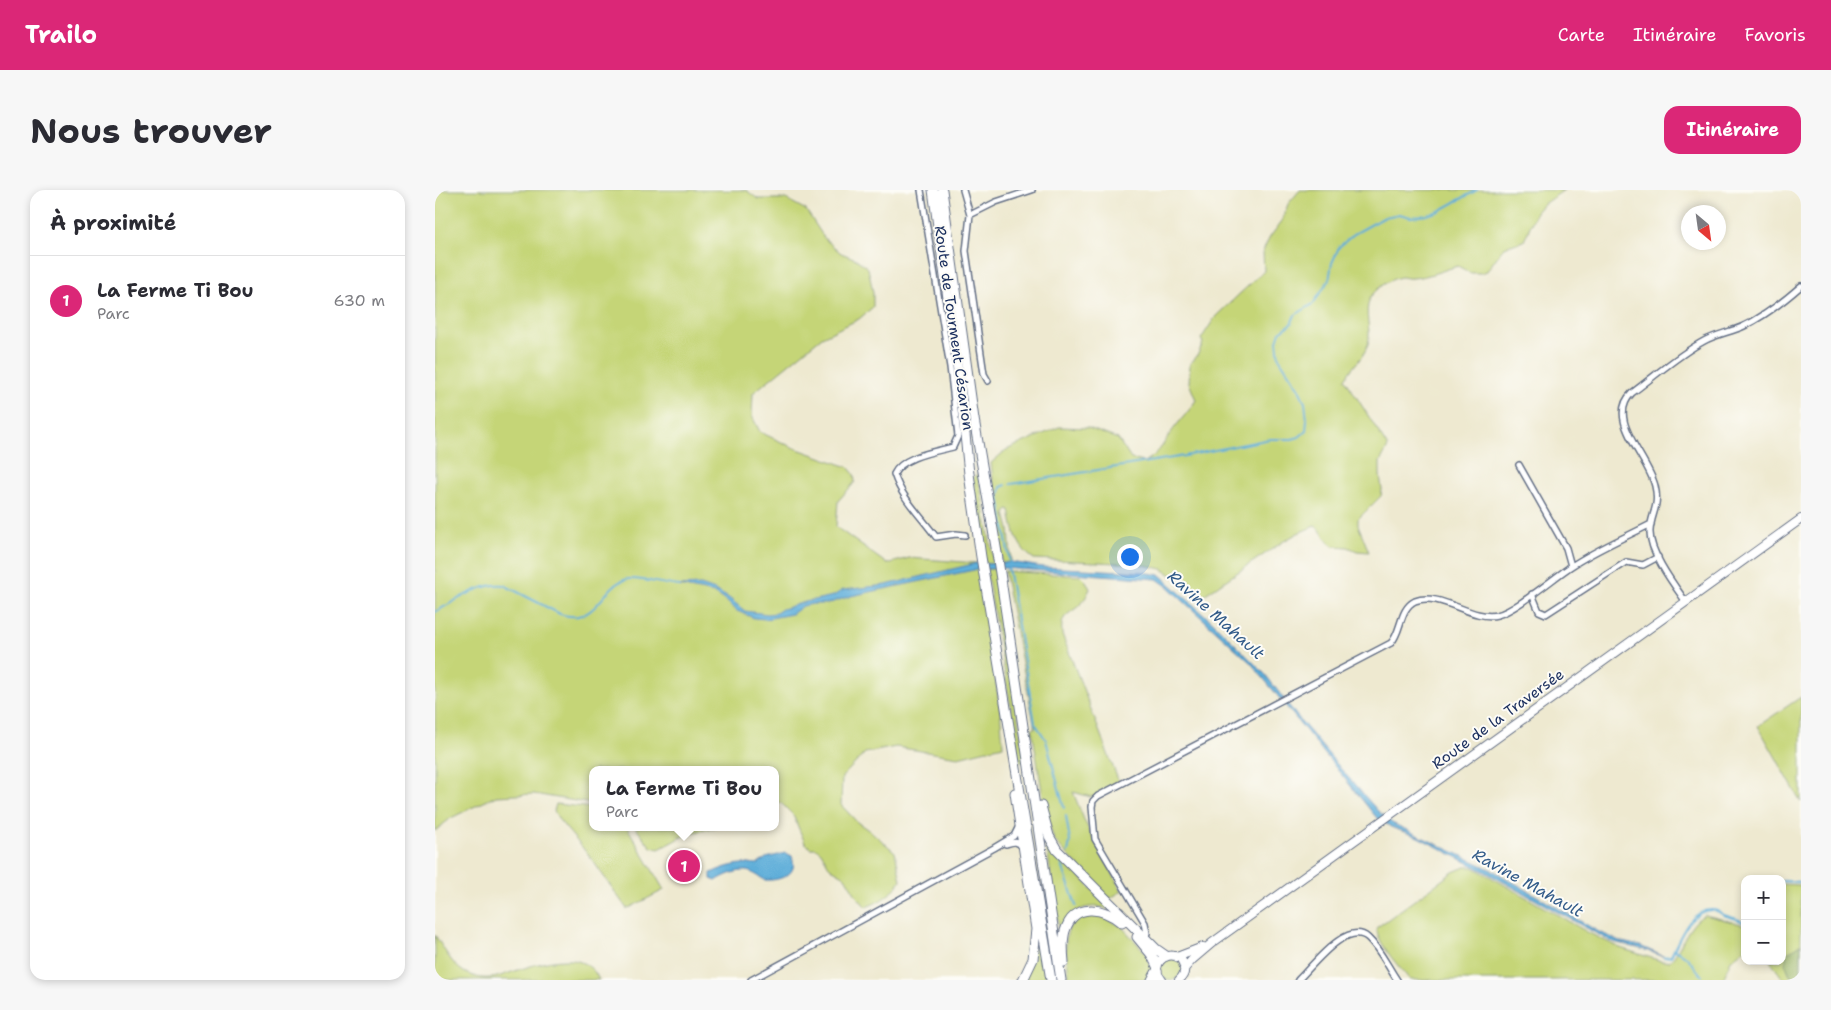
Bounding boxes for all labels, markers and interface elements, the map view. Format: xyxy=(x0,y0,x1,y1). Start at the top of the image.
text: Trailo xyxy=(25,19,97,51)
text: Carte xyxy=(1558,23,1605,47)
text: Itinéraire xyxy=(1633,23,1717,47)
text: Favoris xyxy=(1745,23,1806,47)
button: Itinéraire xyxy=(1664,106,1801,154)
text: Nous trouver xyxy=(30,107,272,154)
north arrow xyxy=(1681,205,1726,250)
text: À proximité xyxy=(50,209,176,237)
street label: Route de Tourment Césarion xyxy=(930,224,978,432)
text: La Ferme Ti Bou xyxy=(97,278,254,303)
text: 1 xyxy=(62,290,70,311)
text: 630 m xyxy=(333,290,385,311)
text: Parc xyxy=(97,303,130,324)
your location xyxy=(1117,544,1143,570)
water label: Ravine Mahault xyxy=(1163,566,1269,664)
street label: Route de la Traversée xyxy=(1428,664,1568,774)
popup xyxy=(589,766,779,831)
text: La Ferme Ti Bou xyxy=(606,776,762,801)
text: Parc xyxy=(606,801,639,822)
water label: Ravine Mahault xyxy=(1469,844,1587,922)
pin: 1 xyxy=(668,847,700,885)
map controls xyxy=(1741,875,1786,965)
button: + xyxy=(1741,875,1786,920)
button: − xyxy=(1741,920,1786,965)

